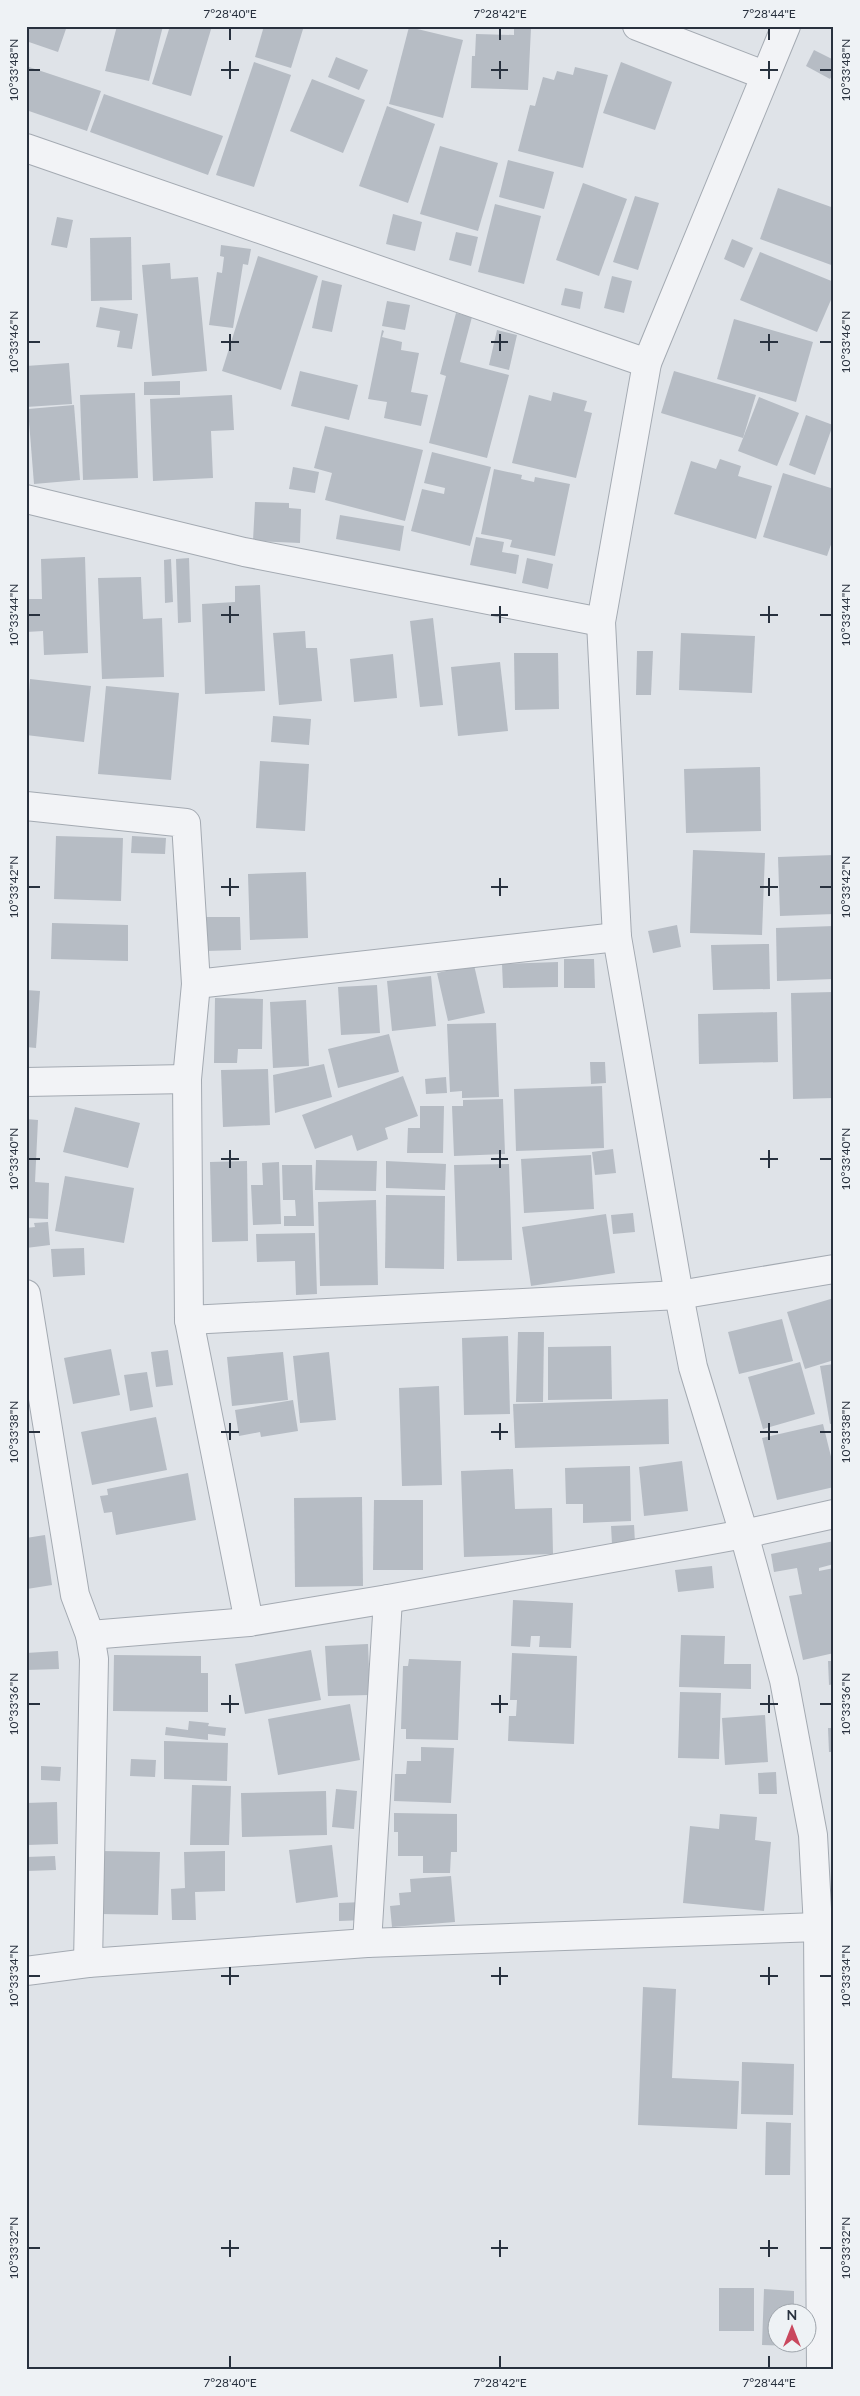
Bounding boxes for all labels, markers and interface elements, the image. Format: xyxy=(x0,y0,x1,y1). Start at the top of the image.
text: 7°28'40"E xyxy=(203,6,257,21)
text: 7°28'42"E xyxy=(473,6,527,21)
text: 7°28'44"E xyxy=(742,6,796,21)
text: 10°33'48"N xyxy=(6,39,21,101)
text: 10°33'48"N xyxy=(838,39,853,101)
text: 10°33'46"N xyxy=(6,311,21,373)
text: 10°33'46"N xyxy=(838,311,853,373)
text: 10°33'44"N xyxy=(6,584,21,646)
text: 10°33'44"N xyxy=(838,584,853,646)
text: 10°33'42"N xyxy=(6,856,21,918)
text: 10°33'42"N xyxy=(838,856,853,918)
text: 10°33'40"N xyxy=(6,1128,21,1190)
text: 10°33'40"N xyxy=(838,1128,853,1190)
text: 10°33'38"N xyxy=(6,1401,21,1463)
text: 10°33'38"N xyxy=(838,1401,853,1463)
text: 10°33'36"N xyxy=(6,1673,21,1735)
text: 10°33'36"N xyxy=(838,1673,853,1735)
text: 10°33'34"N xyxy=(6,1945,21,2007)
text: 10°33'34"N xyxy=(838,1945,853,2007)
text: 10°33'32"N xyxy=(6,2217,21,2279)
text: 10°33'32"N xyxy=(838,2217,853,2279)
north arrow xyxy=(768,2304,818,2354)
text: N xyxy=(787,2306,797,2323)
text: 7°28'40"E xyxy=(203,2375,257,2390)
text: 7°28'42"E xyxy=(473,2375,527,2390)
text: 7°28'44"E xyxy=(742,2375,796,2390)

